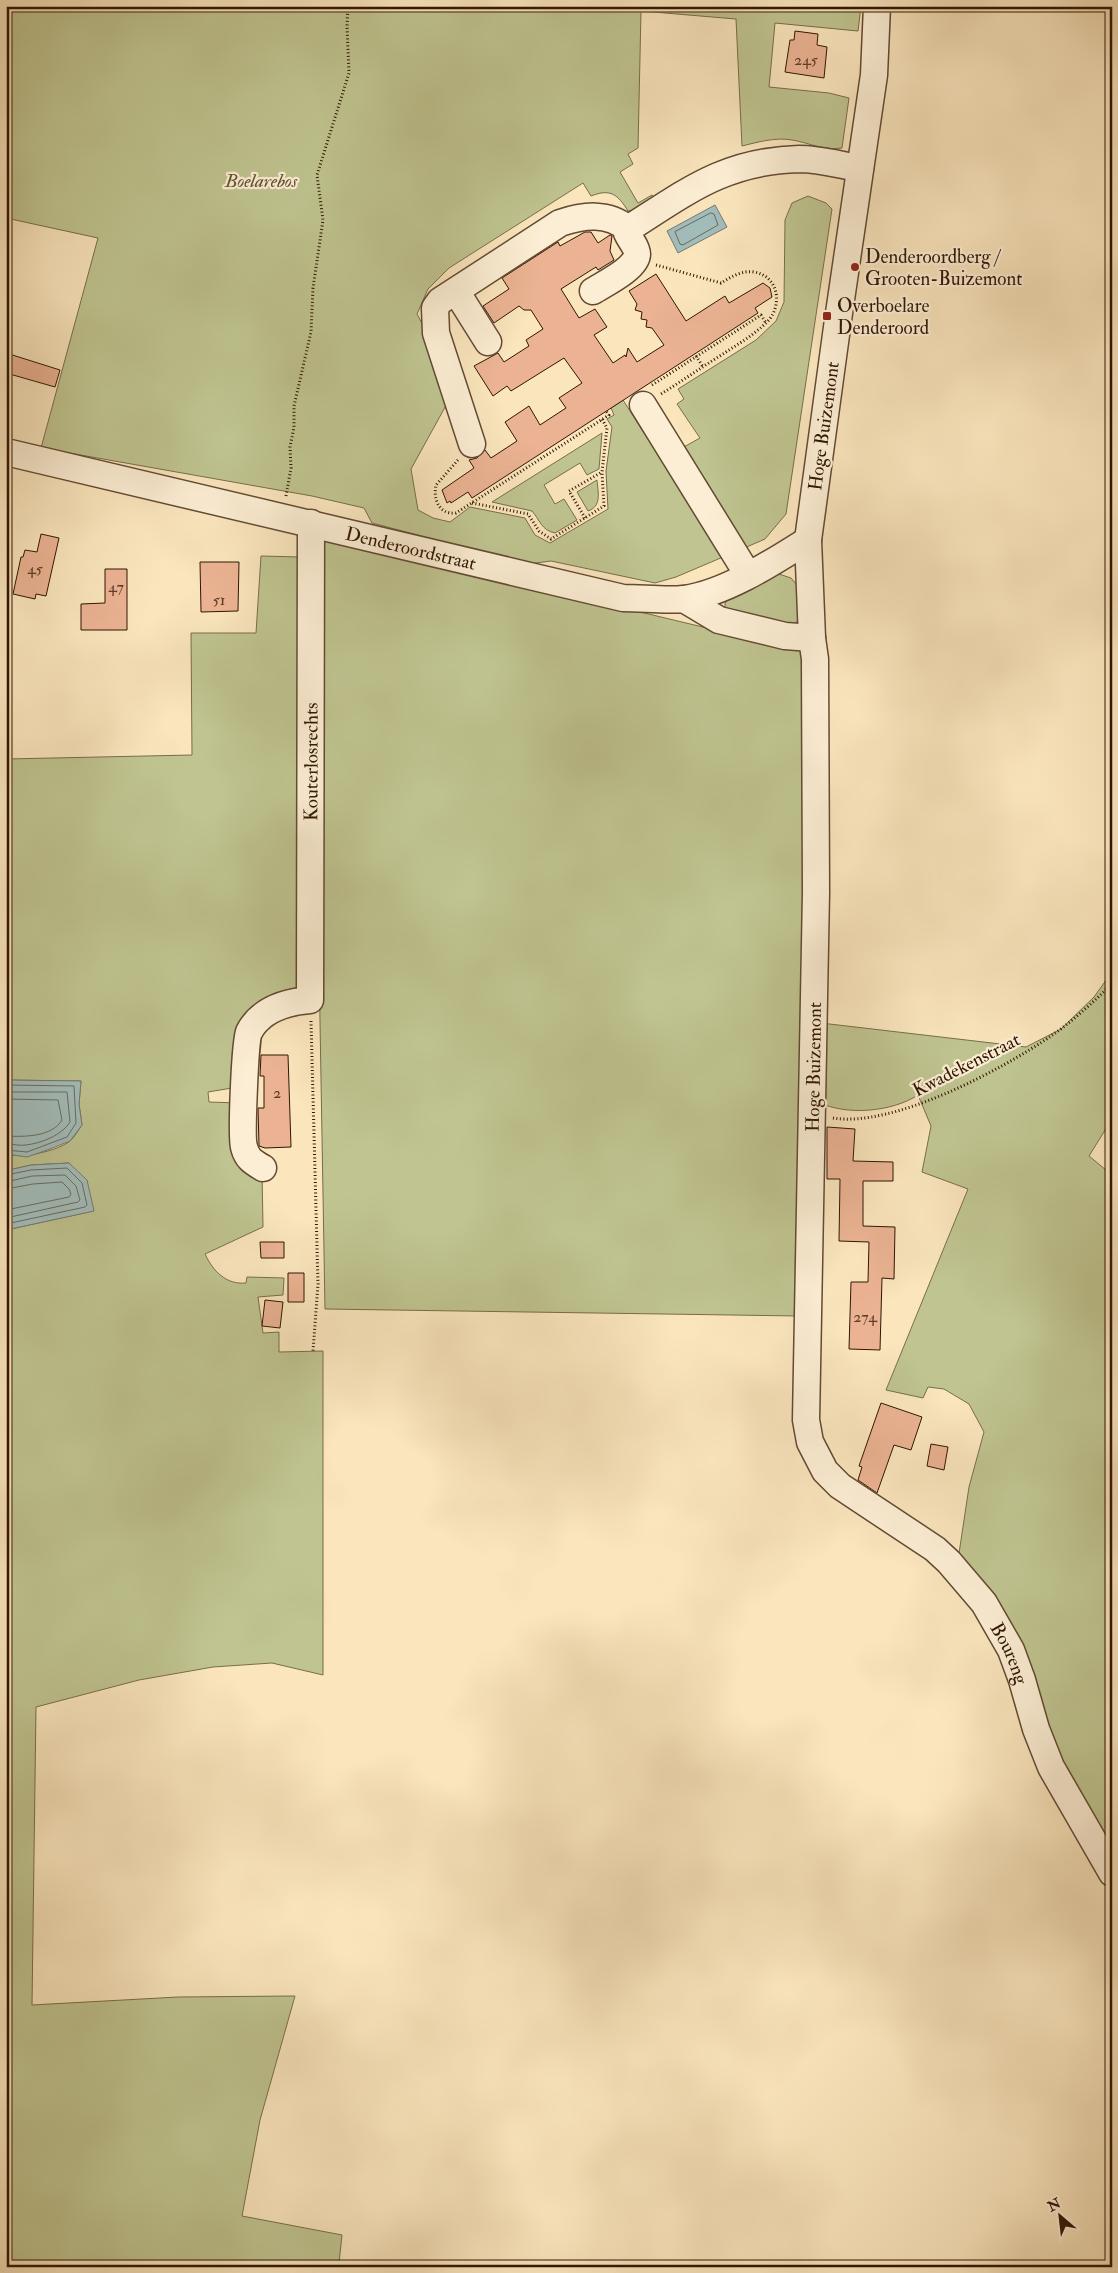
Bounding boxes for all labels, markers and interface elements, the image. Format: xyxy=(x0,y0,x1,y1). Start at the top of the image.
house number: 245 xyxy=(794,50,818,70)
park label: Boelarebos xyxy=(224,169,298,193)
place label: Denderoordberg / Grooten-Buizemont xyxy=(865,245,1022,291)
marker: Denderoordberg / Grooten-Buizemont xyxy=(849,261,861,273)
place label: Overboelare Denderoord xyxy=(837,294,930,340)
marker: Overboelare Denderoord xyxy=(821,310,833,322)
street label: Hoge Buizemont xyxy=(803,360,845,492)
street label: Denderoordstraat xyxy=(343,522,478,576)
house number: 45 xyxy=(27,559,43,579)
house number: 47 xyxy=(108,577,124,597)
house number: 51 xyxy=(213,590,225,610)
street label: Kouterlosrechts xyxy=(299,702,324,821)
street label: Hoge Buizemont xyxy=(801,1002,827,1132)
street label: Kwadekenstraat xyxy=(909,1028,1024,1102)
house number: 2 xyxy=(273,1083,281,1103)
house number: 274 xyxy=(853,1307,878,1327)
street label: Boureng xyxy=(985,1618,1034,1688)
north arrow xyxy=(1036,2190,1086,2240)
text: N xyxy=(1044,2194,1064,2216)

